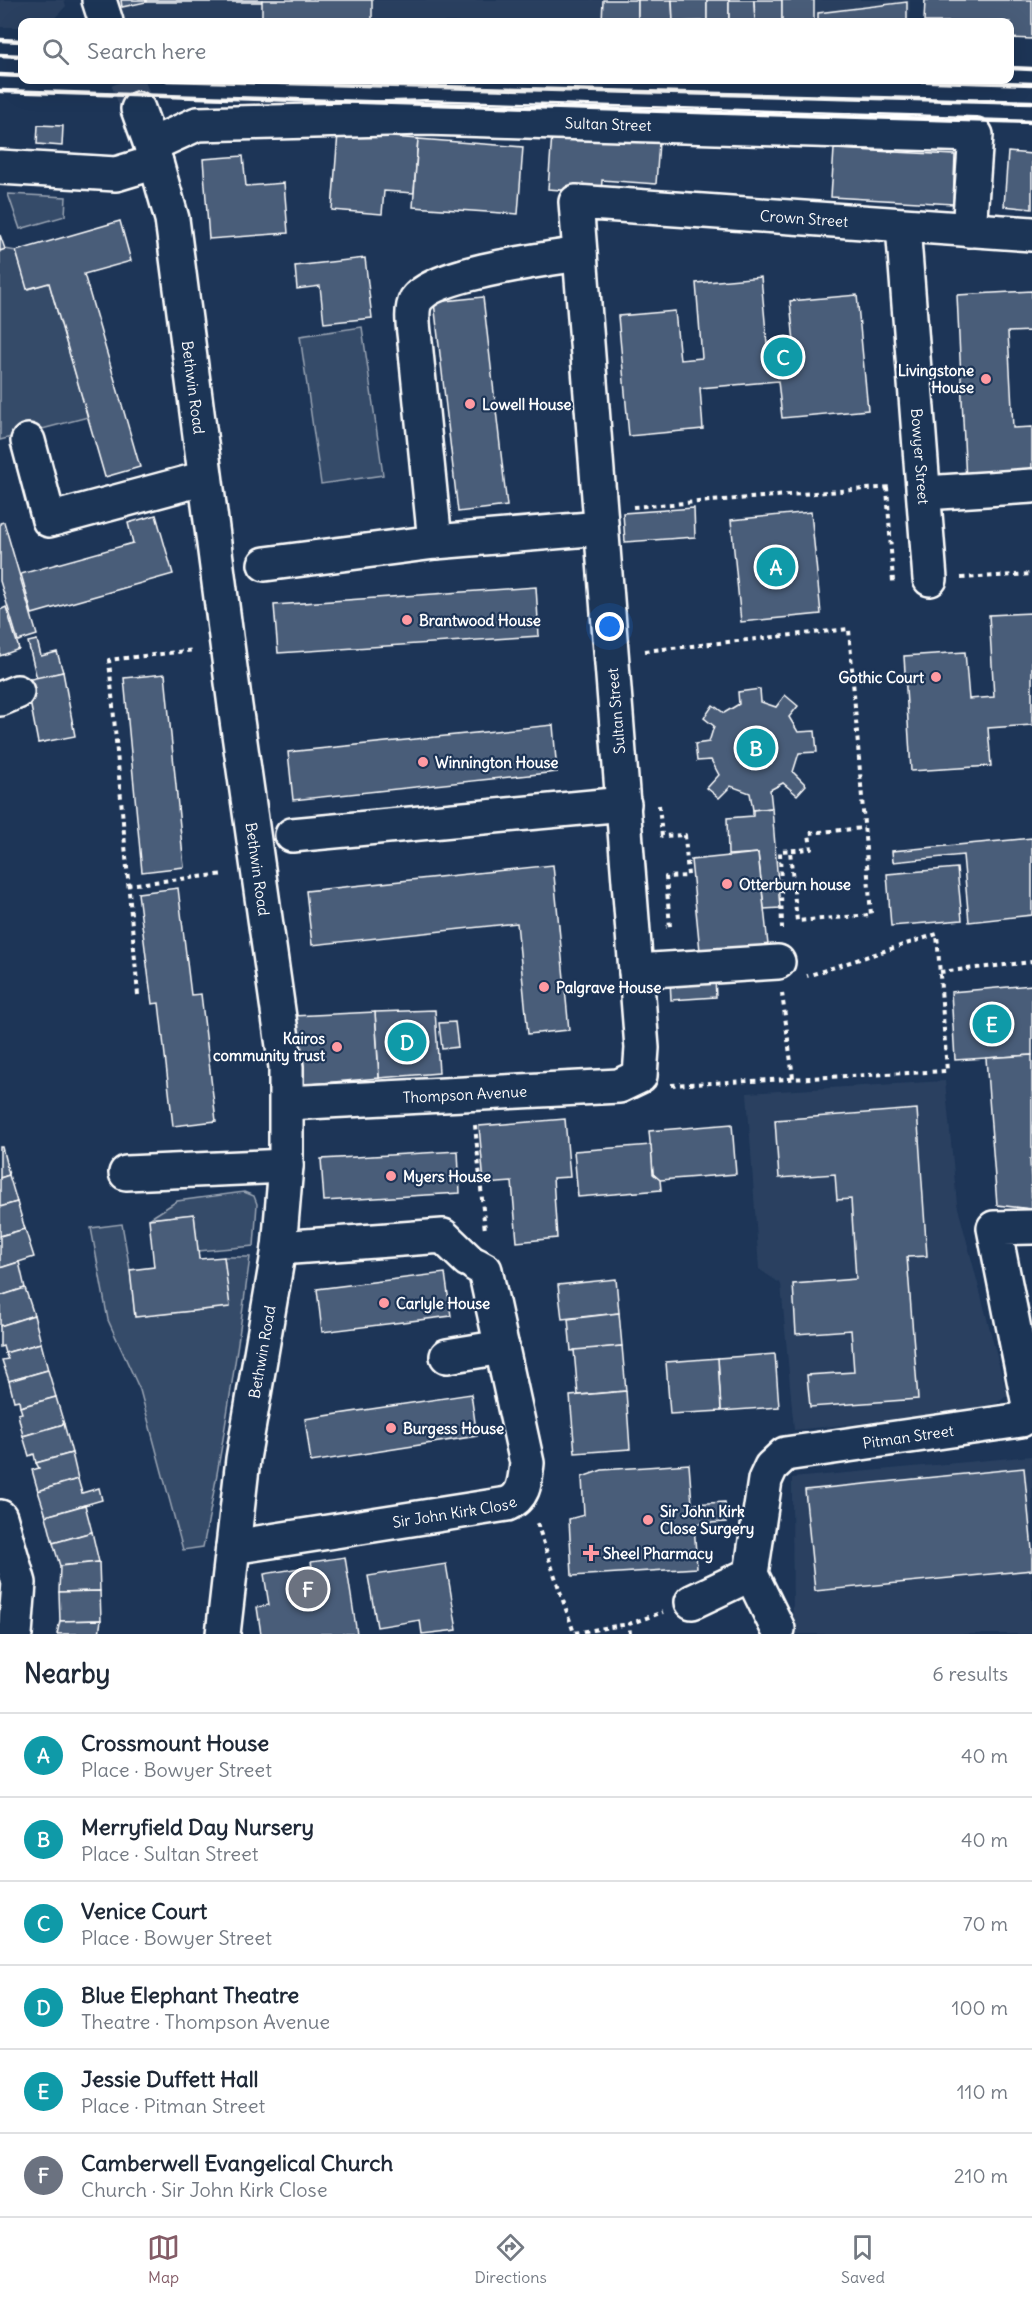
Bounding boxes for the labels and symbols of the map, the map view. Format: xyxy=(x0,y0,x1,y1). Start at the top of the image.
street label: Sultan Street xyxy=(565,113,652,134)
street label: Crown Street xyxy=(759,205,849,231)
pin: C xyxy=(764,334,802,380)
street label: Bethwin Road xyxy=(178,339,209,435)
place label: Livingstone House xyxy=(898,361,974,397)
marker: Livingstone House xyxy=(979,372,993,386)
place label: Lowell House xyxy=(482,395,571,414)
marker: Lowell House xyxy=(463,397,477,411)
street label: Bowyer Street xyxy=(907,408,934,505)
pin: A xyxy=(756,544,796,590)
place label: Brantwood House xyxy=(419,611,541,630)
your location xyxy=(595,612,624,641)
marker: Brantwood House xyxy=(400,613,414,627)
street label: Sultan Street xyxy=(603,667,629,755)
place label: Gothic Court xyxy=(838,668,925,687)
marker: Gothic Court xyxy=(929,670,943,684)
pin: B xyxy=(736,726,776,771)
place label: Winnington House xyxy=(435,753,558,773)
marker: Winnington House xyxy=(416,755,430,769)
street label: Bethwin Road xyxy=(242,821,274,917)
place label: Otterburn house xyxy=(739,875,851,894)
marker: Otterburn house xyxy=(720,877,734,891)
place label: Palgrave House xyxy=(556,978,661,998)
marker: Palgrave House xyxy=(537,980,551,994)
pin: E xyxy=(972,1002,1012,1046)
pin: D xyxy=(388,1020,426,1064)
place label: Kairos community trust xyxy=(213,1029,326,1066)
marker: Kairos community trust xyxy=(330,1040,344,1054)
street label: Thompson Avenue xyxy=(402,1081,527,1107)
place label: Myers House xyxy=(403,1167,491,1187)
marker: Myers House xyxy=(384,1169,398,1183)
place label: Carlyle House xyxy=(396,1294,490,1314)
marker: Carlyle House xyxy=(377,1296,391,1310)
street label: Bethwin Road xyxy=(244,1304,280,1400)
place label: Burgess House xyxy=(403,1419,504,1439)
street label: Pitman Street xyxy=(861,1420,955,1452)
marker: Burgess House xyxy=(384,1421,398,1435)
street label: Sir John Kirk Close xyxy=(391,1492,520,1531)
place label: Sir John Kirk Close Surgery xyxy=(660,1502,754,1539)
marker: Sir John Kirk Close Surgery xyxy=(641,1513,655,1527)
place label: Sheel Pharmacy xyxy=(603,1544,713,1564)
marker: Sheel Pharmacy xyxy=(584,1546,598,1560)
pin: F xyxy=(288,1566,328,1612)

